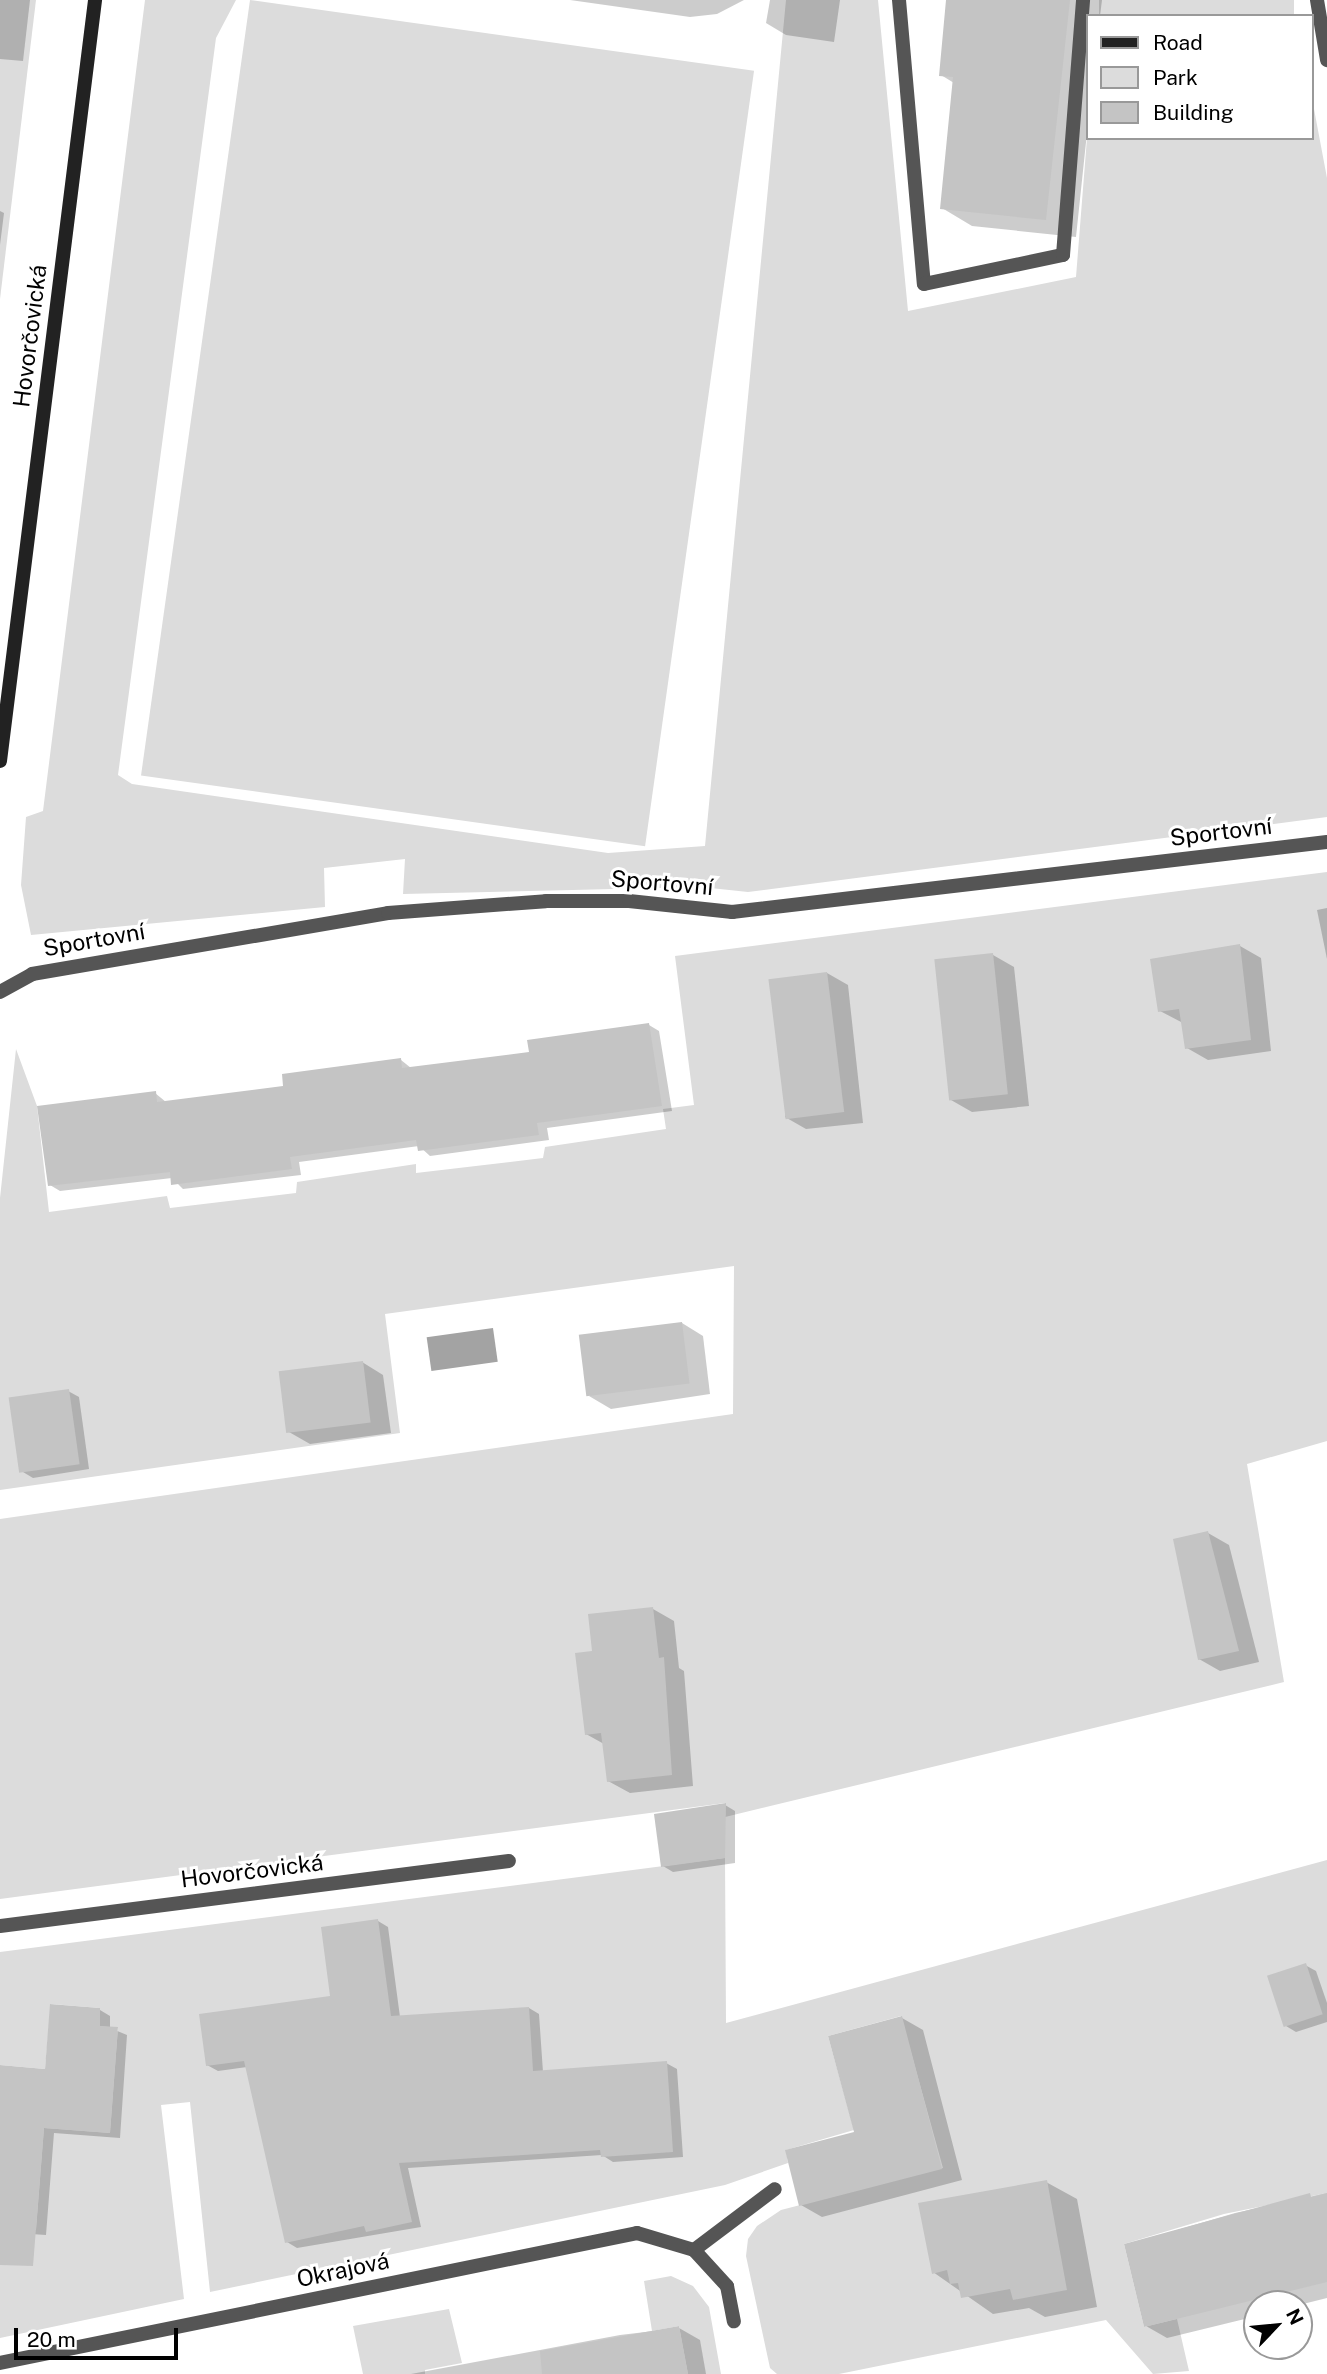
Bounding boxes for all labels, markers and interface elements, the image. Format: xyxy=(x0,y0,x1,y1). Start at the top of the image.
legend xyxy=(1086,14,1313,140)
text: Road xyxy=(1153,30,1203,55)
text: Park xyxy=(1153,65,1198,90)
text: Building xyxy=(1153,100,1234,125)
street label: Hovorčovická xyxy=(8,263,52,409)
street label: Sportovní xyxy=(1168,812,1274,852)
street label: Sportovní xyxy=(610,865,714,901)
street label: Sportovní xyxy=(41,917,147,963)
street label: Hovorčovická xyxy=(179,1849,325,1893)
street label: Okrajová xyxy=(294,2247,392,2293)
north arrow xyxy=(1243,2290,1313,2360)
text: N xyxy=(1282,2305,1308,2328)
scale bar xyxy=(18,2314,182,2358)
text: 20 m xyxy=(27,2327,76,2352)

